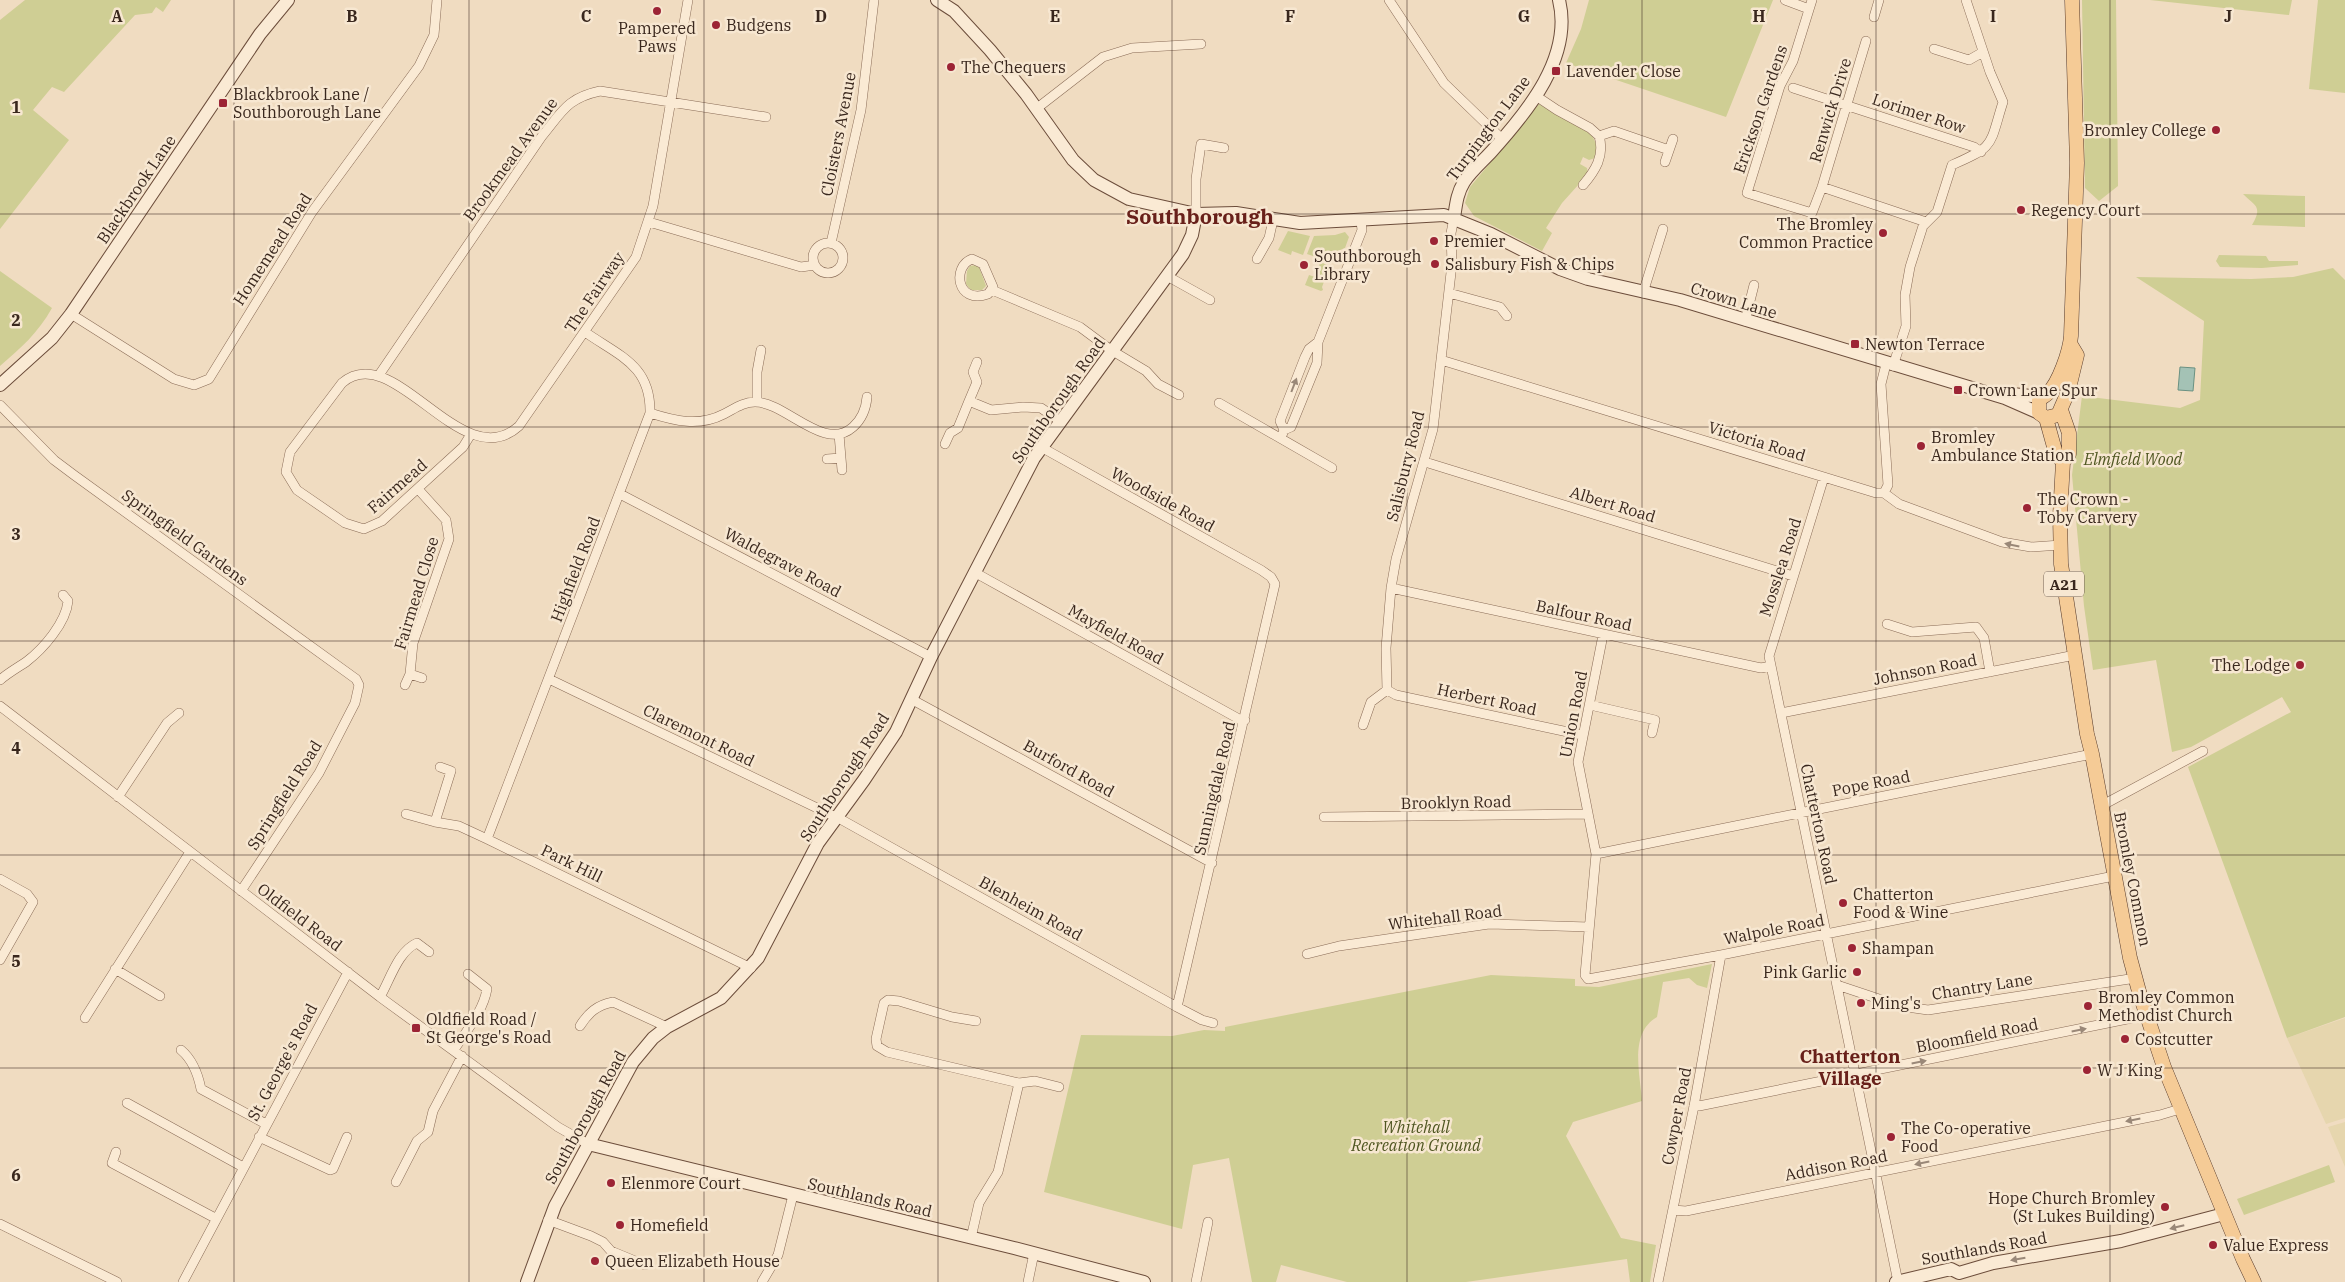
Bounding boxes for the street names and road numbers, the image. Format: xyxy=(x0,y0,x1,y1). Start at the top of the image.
street label: Erickson Gardens xyxy=(1729,42,1791,176)
street label: Renwick Drive xyxy=(1805,55,1855,165)
street label: Cloisters Avenue xyxy=(816,70,860,198)
street label: Turpington Lane xyxy=(1442,71,1534,185)
street label: Lorimer Row xyxy=(1870,88,1969,138)
street label: Brookmead Avenue xyxy=(458,93,562,225)
street label: Blackbrook Lane xyxy=(92,131,180,247)
street label: Homemead Road xyxy=(228,189,316,309)
street label: The Fairway xyxy=(560,248,629,336)
street label: Crown Lane xyxy=(1688,277,1780,323)
street label: Southborough Road xyxy=(1007,333,1109,467)
street label: Salisbury Road xyxy=(1382,408,1428,523)
street label: Victoria Road xyxy=(1706,417,1808,465)
street label: Fairmead xyxy=(363,454,431,517)
street label: Woodside Road xyxy=(1107,462,1219,536)
street label: Albert Road xyxy=(1568,481,1659,527)
street label: Springfield Gardens xyxy=(118,485,252,589)
street label: Highfield Road xyxy=(546,513,604,625)
street label: Mosslea Road xyxy=(1755,515,1805,619)
street label: Waldegrave Road xyxy=(721,523,845,601)
street label: Fairmead Close xyxy=(389,534,443,652)
road number: A21 xyxy=(2044,572,2084,596)
street label: Balfour Road xyxy=(1534,595,1634,635)
street label: Mayfield Road xyxy=(1065,600,1168,669)
street label: Johnson Road xyxy=(1871,649,1979,689)
street label: Union Road xyxy=(1555,669,1591,759)
street label: Herbert Road xyxy=(1435,679,1539,719)
street label: Claremont Road xyxy=(640,699,758,771)
street label: Southborough Road xyxy=(795,709,893,845)
street label: Sunningdale Road xyxy=(1189,719,1239,857)
street label: Burford Road xyxy=(1020,735,1118,801)
street label: Springfield Road xyxy=(242,736,326,853)
street label: Chatterton Road xyxy=(1796,762,1842,886)
street label: Pope Road xyxy=(1830,766,1912,800)
street label: Brooklyn Road xyxy=(1400,791,1512,813)
street label: Bromley Common xyxy=(2110,810,2156,948)
street label: Park Hill xyxy=(538,840,606,887)
street label: Blenheim Road xyxy=(976,871,1086,945)
street label: Oldfield Road xyxy=(254,879,347,956)
street label: Whitehall Road xyxy=(1387,900,1504,934)
street label: Walpole Road xyxy=(1722,909,1826,949)
street label: Chantry Lane xyxy=(1930,968,2034,1004)
street label: St. George's Road xyxy=(243,1000,321,1124)
street label: Bloomfield Road xyxy=(1914,1013,2040,1057)
street label: Southborough Road xyxy=(540,1047,630,1187)
street label: Cowper Road xyxy=(1657,1065,1695,1167)
street label: Addison Road xyxy=(1783,1145,1889,1185)
street label: Southlands Road xyxy=(806,1173,934,1221)
street label: Southlands Road xyxy=(1920,1227,2049,1269)

